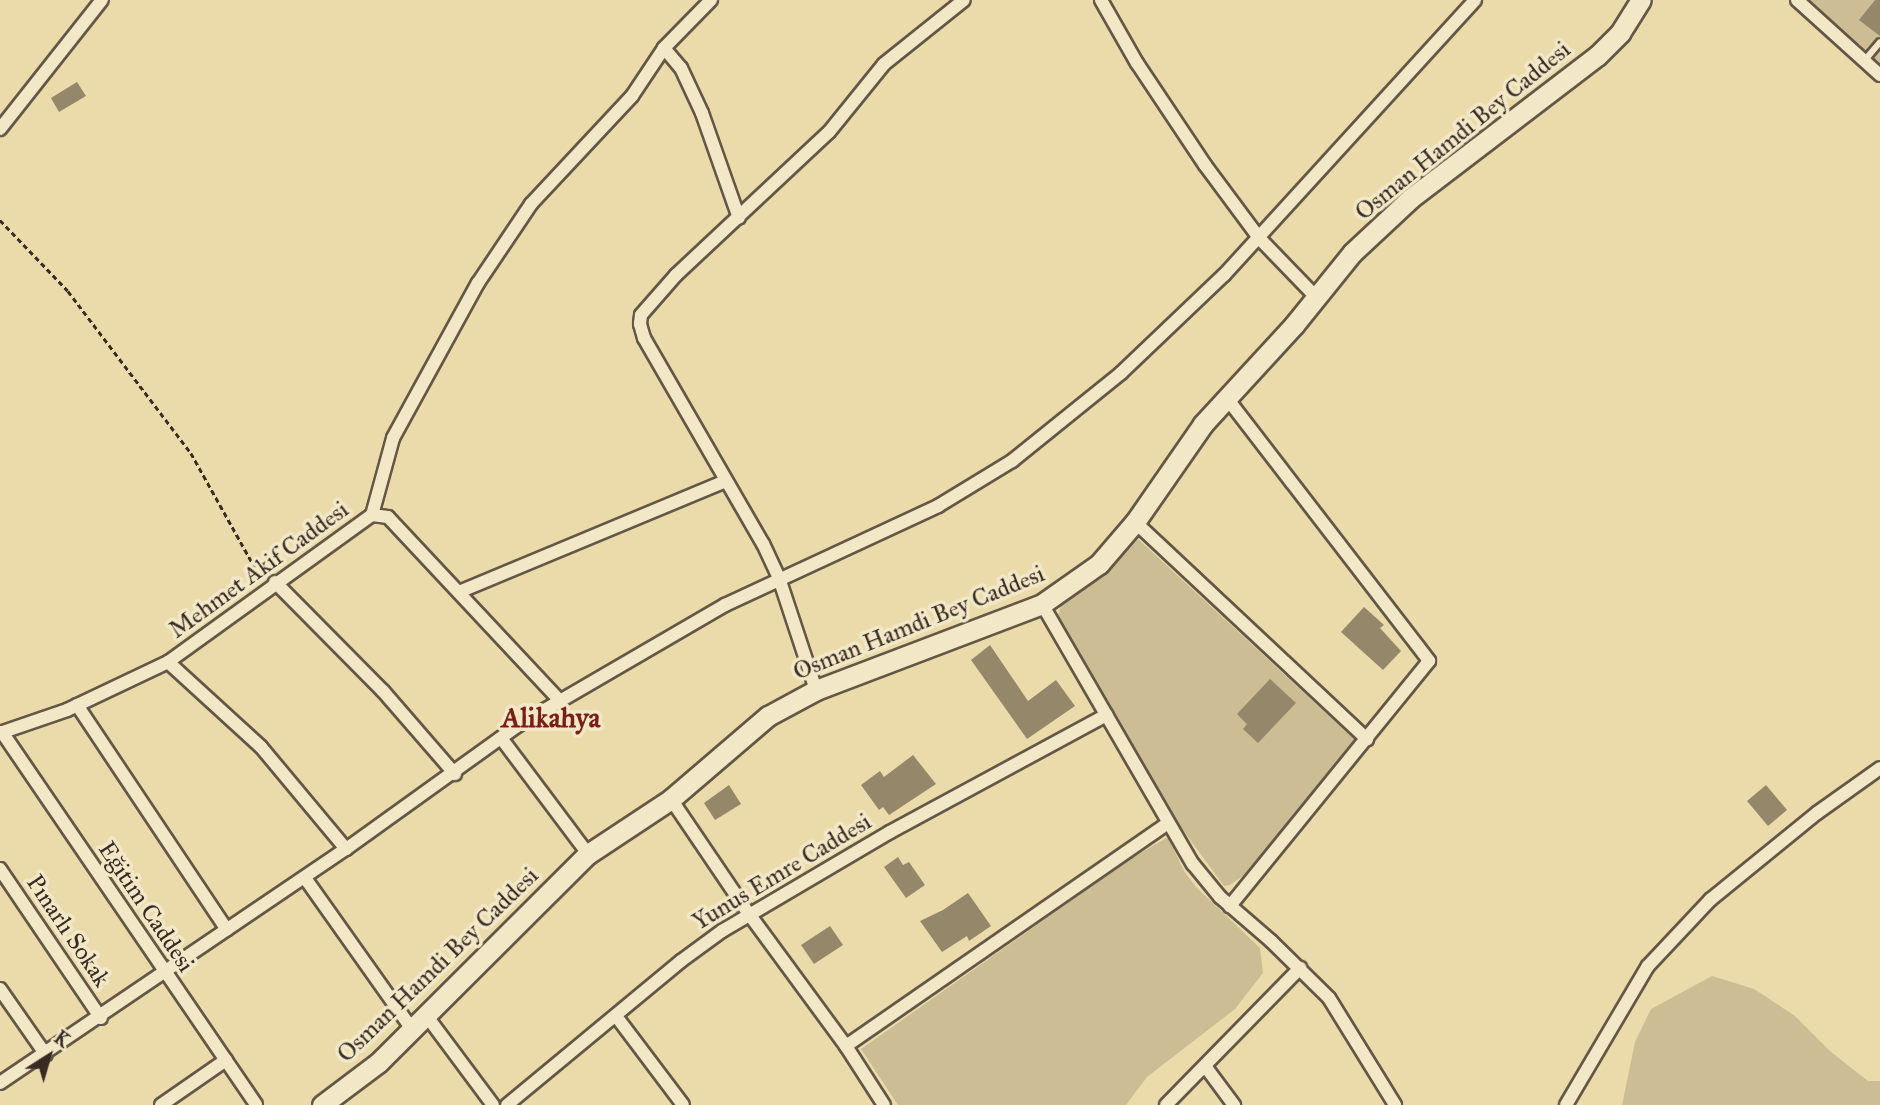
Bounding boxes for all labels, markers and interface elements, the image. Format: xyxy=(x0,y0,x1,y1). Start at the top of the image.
street label: Osman Hamdi Bey Caddesi xyxy=(1350,35,1576,227)
street label: Mehmet Akif Caddesi xyxy=(164,495,354,645)
street label: Osman Hamdi Bey Caddesi xyxy=(789,559,1049,687)
district label: Alikahya xyxy=(502,701,600,735)
street label: Yunus Emre Caddesi xyxy=(688,807,876,937)
street label: Eğitim Caddesi xyxy=(92,836,200,978)
street label: Osman Hamdi Bey Caddesi xyxy=(331,861,545,1069)
street label: Pınarlı Sokak xyxy=(20,869,116,993)
north arrow xyxy=(14,1021,84,1091)
text: K xyxy=(50,1026,74,1052)

